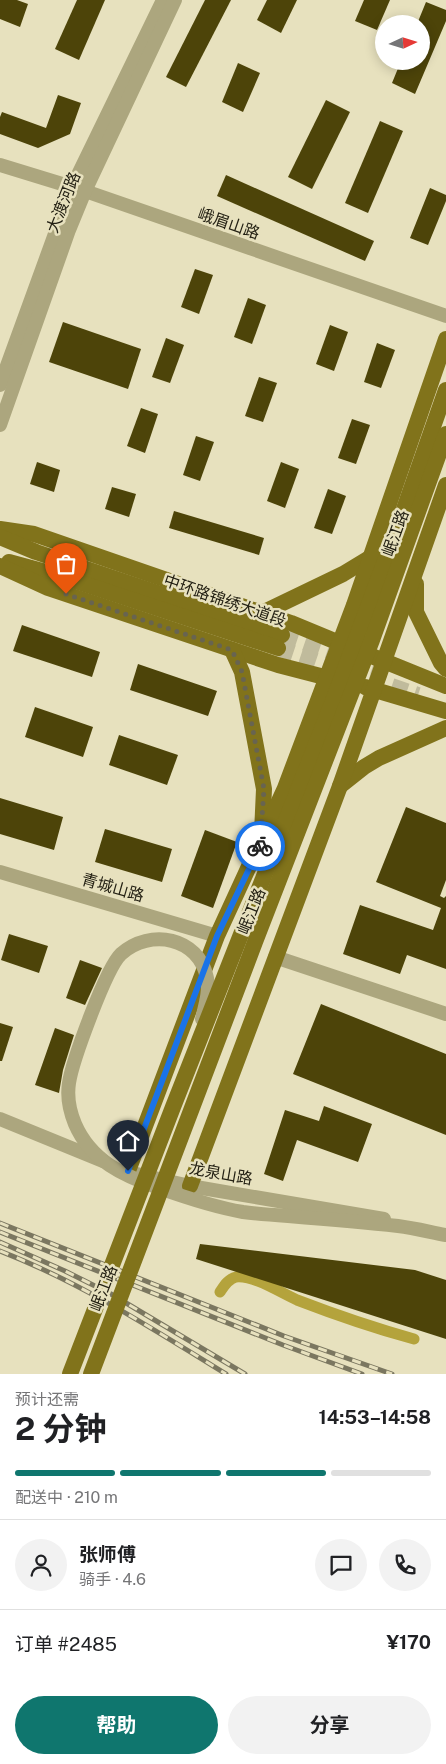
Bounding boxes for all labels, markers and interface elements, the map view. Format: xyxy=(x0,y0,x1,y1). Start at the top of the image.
north arrow xyxy=(375,15,430,70)
map controls xyxy=(375,15,430,70)
street label: 大渡河路 xyxy=(43,169,84,235)
street label: 峨眉山路 xyxy=(195,204,262,243)
street label: 岷江路 xyxy=(378,507,413,559)
pin xyxy=(45,543,87,594)
icon: bag xyxy=(52,550,80,578)
street label: 中环路锦绣大道段 xyxy=(161,571,288,630)
courier xyxy=(235,821,285,871)
icon: bike xyxy=(246,832,274,860)
street label: 青城山路 xyxy=(79,870,146,905)
street label: 岷江路 xyxy=(234,885,269,937)
pin xyxy=(107,1120,149,1171)
icon: home xyxy=(114,1127,142,1155)
street label: 龙泉山路 xyxy=(188,1159,254,1188)
street label: 岷江路 xyxy=(86,1262,121,1314)
text: 预计还需 xyxy=(15,1390,79,1409)
text: 14:53–14:58 xyxy=(319,1406,431,1428)
text: 2 分钟 xyxy=(15,1410,107,1447)
text: 配送中 · 210 m xyxy=(15,1488,118,1507)
button: person xyxy=(15,1539,67,1591)
button: chat xyxy=(315,1539,367,1591)
button: phone xyxy=(379,1539,431,1591)
text: 张师傅 xyxy=(79,1543,136,1565)
text: 骑手 · 4.6 xyxy=(79,1570,146,1589)
text: ¥170 xyxy=(386,1631,431,1653)
text: 订单 #2485 xyxy=(15,1633,117,1655)
button: 帮助 xyxy=(15,1696,218,1754)
button: 分享 xyxy=(228,1696,431,1754)

